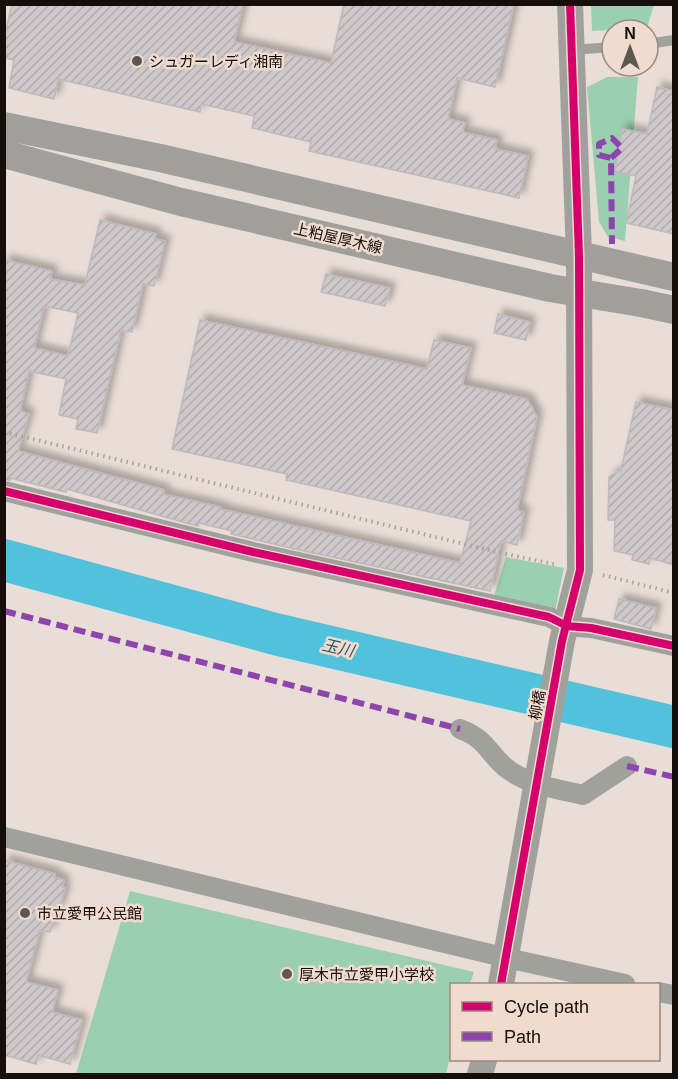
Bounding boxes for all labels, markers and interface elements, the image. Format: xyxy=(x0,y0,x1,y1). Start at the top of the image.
north arrow xyxy=(600,18,660,78)
text: N xyxy=(624,25,636,42)
place label: シュガーレディ湘南 xyxy=(149,53,283,70)
marker: シュガーレディ湘南 xyxy=(130,54,144,68)
street label: 上粕屋厚木線 xyxy=(292,220,384,256)
water label: 玉川 xyxy=(320,636,357,660)
street label: 柳橋 xyxy=(526,689,548,721)
place label: 市立愛甲公民館 xyxy=(37,905,142,922)
marker: 市立愛甲公民館 xyxy=(18,906,32,920)
place label: 厚木市立愛甲小学校 xyxy=(299,966,434,983)
marker: 厚木市立愛甲小学校 xyxy=(280,967,294,981)
legend xyxy=(450,983,660,1061)
text: Cycle path xyxy=(504,997,589,1017)
text: Path xyxy=(504,1027,541,1047)

